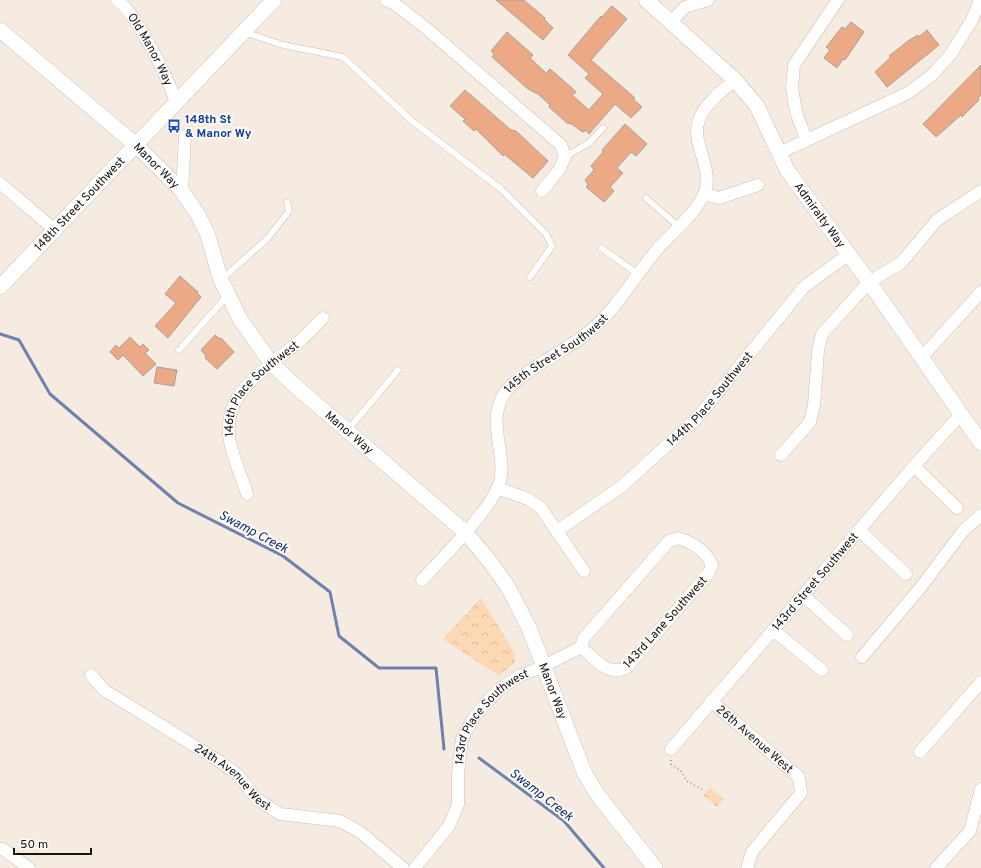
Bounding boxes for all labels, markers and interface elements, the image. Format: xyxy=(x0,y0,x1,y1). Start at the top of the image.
street label: Old Manor Way xyxy=(123,10,176,89)
place label: 148th St & Manor Wy xyxy=(185,112,252,142)
bus stop icon: 148th St & Manor Wy xyxy=(166,118,182,134)
street label: Manor Way xyxy=(129,140,182,193)
street label: 148th Street Southwest xyxy=(31,154,129,255)
street label: Admiralty Way xyxy=(790,179,848,251)
street label: 145th Street Southwest xyxy=(501,311,612,397)
street label: 146th Place Southwest xyxy=(222,338,303,437)
street label: 144th Place Southwest xyxy=(664,349,757,450)
street label: Manor Way xyxy=(321,408,376,458)
water label: Swamp Creek xyxy=(216,508,291,558)
street label: 143rd Street Southwest xyxy=(769,529,863,635)
street label: 143rd Lane Southwest xyxy=(620,573,711,672)
street label: Manor Way xyxy=(534,661,570,722)
street label: 143rd Place Southwest xyxy=(452,666,531,766)
street label: 26th Avenue West xyxy=(712,702,796,777)
street label: 24th Avenue West xyxy=(191,741,274,815)
water label: Swamp Creek xyxy=(506,766,576,826)
scale bar xyxy=(14,830,91,856)
text: 50 m xyxy=(20,837,48,853)

